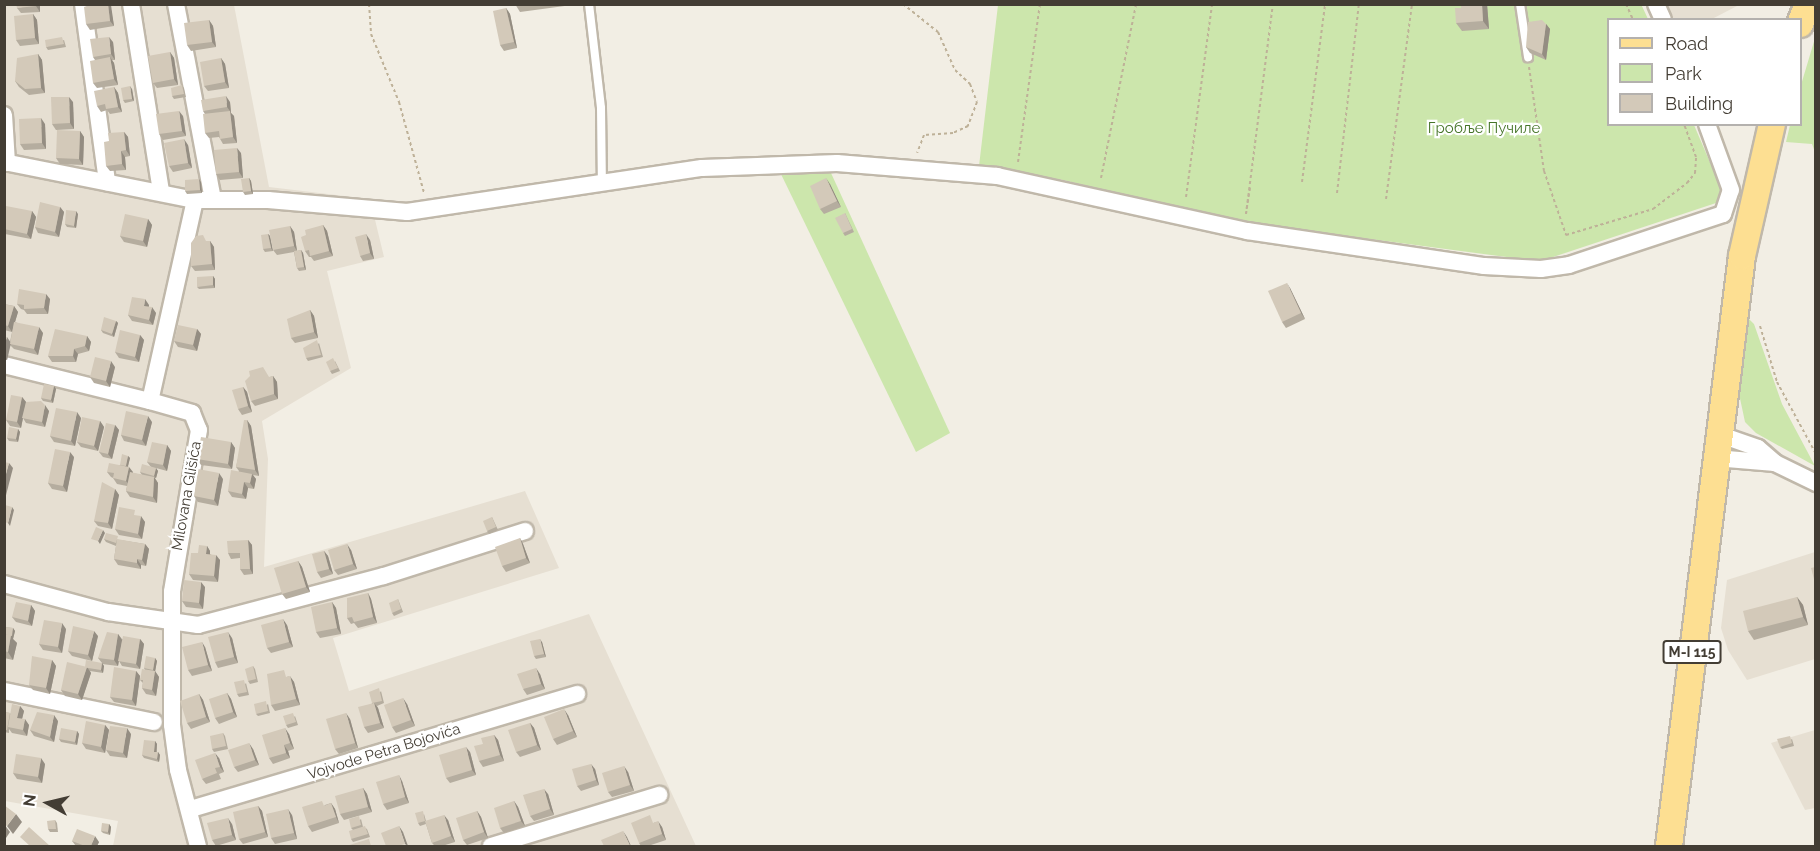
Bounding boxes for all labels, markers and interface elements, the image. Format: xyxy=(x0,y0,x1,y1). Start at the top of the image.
legend xyxy=(1607,18,1802,126)
text: Road xyxy=(1665,33,1708,54)
text: Park xyxy=(1665,63,1702,84)
text: Building xyxy=(1665,93,1733,114)
park label: Гробље Пучиле xyxy=(1428,120,1540,138)
street label: Milovana Glišića xyxy=(169,440,205,552)
road number: M-I 115 xyxy=(1662,641,1722,663)
street label: Vojvode Petra Bojovića xyxy=(305,720,463,784)
north arrow xyxy=(18,773,78,833)
text: N xyxy=(19,793,40,808)

